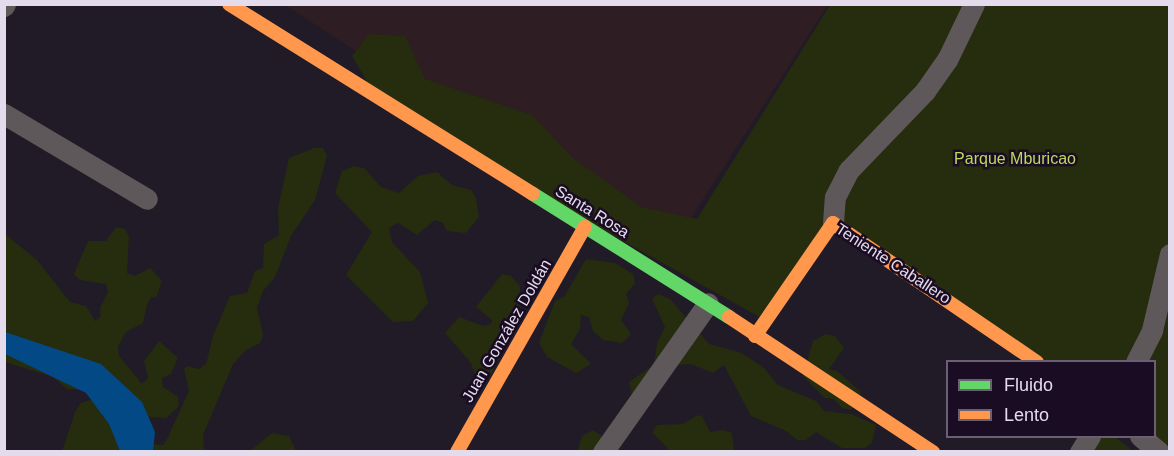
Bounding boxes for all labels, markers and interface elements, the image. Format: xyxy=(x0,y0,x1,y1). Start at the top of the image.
park label: Parque Mburicao xyxy=(954,149,1076,169)
street label: Santa Rosa xyxy=(551,182,633,242)
street label: Teniente Caballero xyxy=(832,220,954,308)
street label: Juan González Doldán xyxy=(458,256,556,406)
legend xyxy=(946,360,1156,438)
text: Fluido xyxy=(1004,375,1053,395)
text: Lento xyxy=(1004,405,1049,425)

